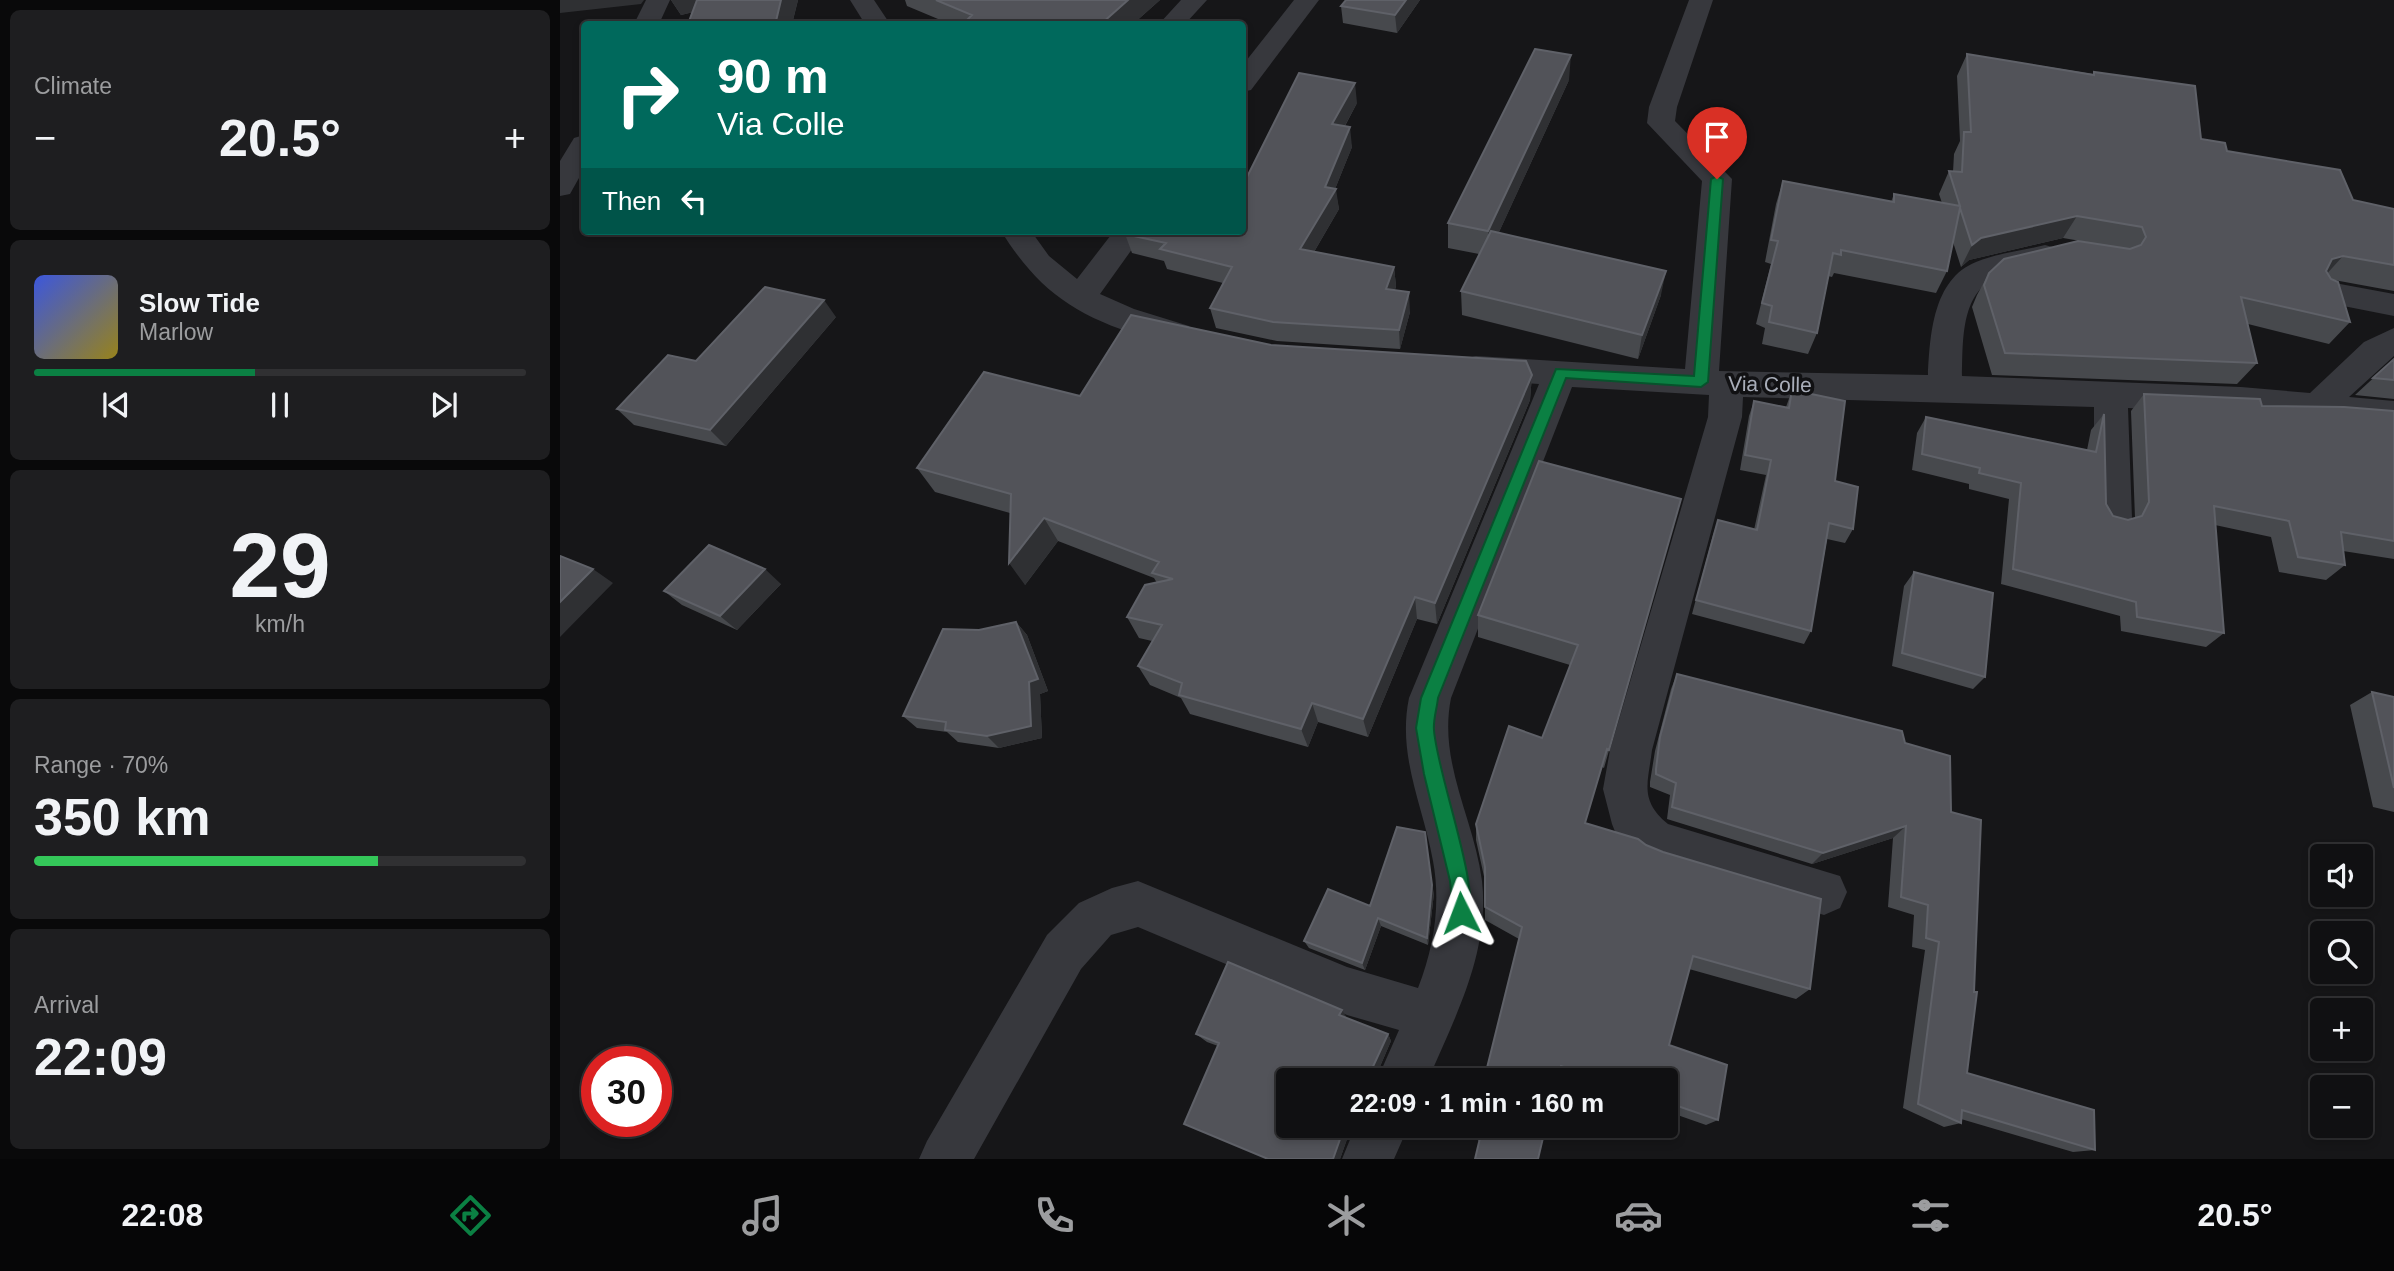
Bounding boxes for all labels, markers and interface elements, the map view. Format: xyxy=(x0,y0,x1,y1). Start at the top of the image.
icon: right xyxy=(602,49,693,140)
text: 90 m xyxy=(717,49,829,103)
text: Climate xyxy=(34,73,112,99)
text: Via Colle xyxy=(717,106,844,142)
pin xyxy=(1687,107,1747,179)
text: 20.5° xyxy=(219,109,341,167)
text: − xyxy=(34,117,56,159)
text: + xyxy=(504,117,526,159)
icon: arrive xyxy=(1698,118,1736,156)
icon: left xyxy=(675,182,713,220)
text: Then xyxy=(602,186,661,216)
text: Slow Tide xyxy=(139,288,260,318)
text: Marlow xyxy=(139,319,213,345)
street label: Via Colle xyxy=(1728,372,1812,396)
icon: previous xyxy=(97,386,135,424)
icon: pause xyxy=(261,386,299,424)
icon: next xyxy=(425,386,463,424)
text: 29 xyxy=(229,515,331,616)
text: km/h xyxy=(255,611,305,637)
text: Range · 70% xyxy=(34,752,168,778)
text: 350 km xyxy=(34,788,210,846)
map controls xyxy=(2310,844,2373,1138)
button: sound xyxy=(2310,844,2373,907)
position arrow xyxy=(1424,876,1498,950)
button: search xyxy=(2310,921,2373,984)
text: Arrival xyxy=(34,992,99,1018)
button: + xyxy=(2310,998,2373,1061)
text: 22:09 xyxy=(34,1028,167,1086)
speed limit sign: 30 xyxy=(581,1046,672,1137)
button: − xyxy=(2310,1075,2373,1138)
text: 22:09 · 1 min · 160 m xyxy=(1350,1088,1604,1118)
icon: directions xyxy=(446,1191,495,1240)
icon: music xyxy=(738,1191,787,1240)
icon: phone xyxy=(1030,1191,1079,1240)
icon: climate xyxy=(1322,1191,1371,1240)
icon: car xyxy=(1614,1191,1663,1240)
icon: filters xyxy=(1906,1191,1955,1240)
text: 22:08 xyxy=(121,1197,203,1233)
text: 20.5° xyxy=(2197,1197,2272,1233)

